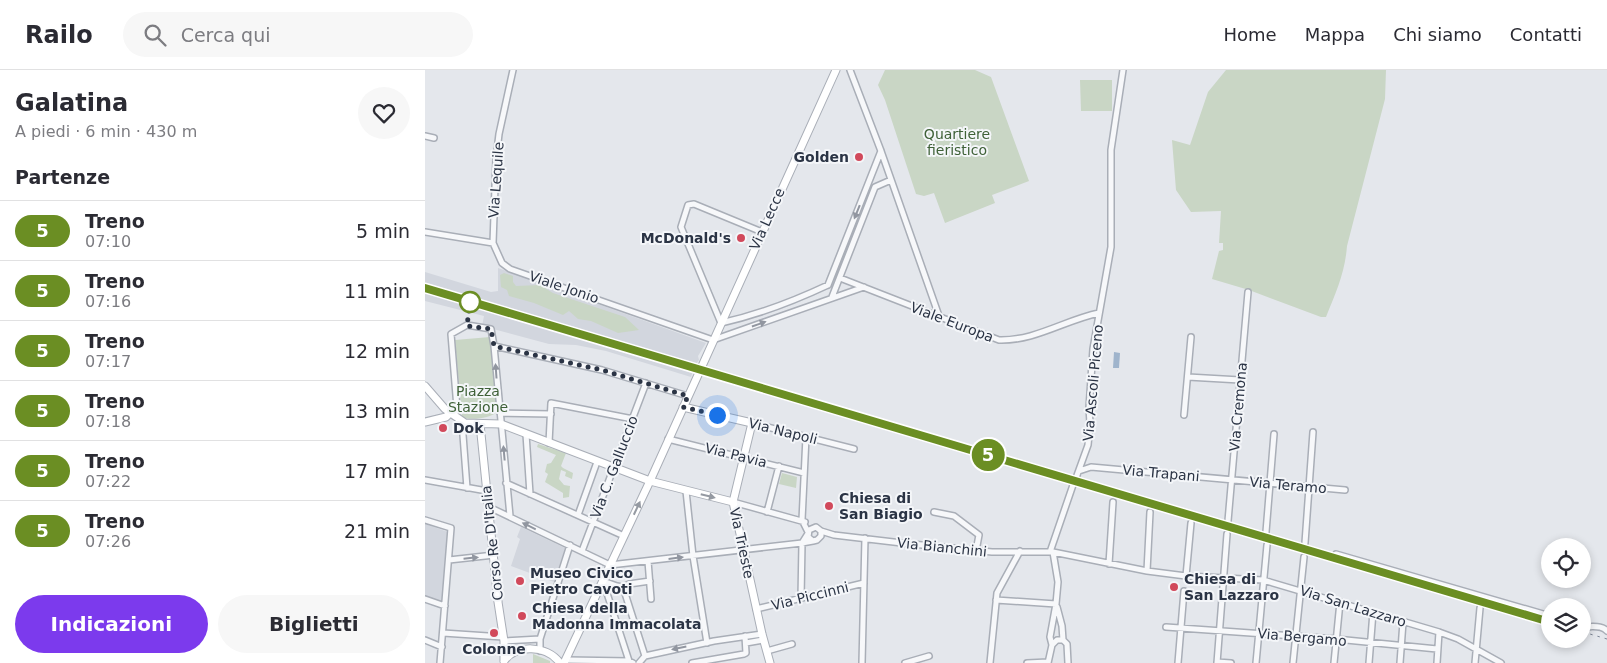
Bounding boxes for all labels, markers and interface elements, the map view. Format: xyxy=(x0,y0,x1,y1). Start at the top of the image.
search box xyxy=(123,12,473,57)
text: Railo xyxy=(25,21,93,49)
icon: search xyxy=(141,21,169,49)
text: Cerca qui xyxy=(181,24,271,46)
text: Home xyxy=(1224,24,1277,45)
text: Mappa xyxy=(1305,24,1365,45)
text: Chi siamo xyxy=(1393,24,1482,45)
text: Contatti xyxy=(1510,24,1582,45)
button: heart xyxy=(358,87,410,139)
text: Galatina xyxy=(15,89,128,117)
text: A piedi · 6 min · 430 m xyxy=(15,122,197,141)
park label: Quartiere fieristico xyxy=(924,126,990,158)
street label: Via Lequile xyxy=(485,141,507,219)
place label: Golden xyxy=(794,149,849,165)
marker: Golden xyxy=(853,151,865,163)
text: Partenze xyxy=(15,166,110,188)
street label: Via Lecce xyxy=(746,185,788,253)
one-way arrow xyxy=(852,205,860,219)
text: Treno xyxy=(85,210,145,232)
text: 5 xyxy=(36,220,49,241)
text: 5 min xyxy=(356,220,410,242)
place label: McDonald's xyxy=(641,230,731,246)
text: 07:10 xyxy=(85,232,131,251)
marker: McDonald's xyxy=(735,232,747,244)
street label: Viale Jonio xyxy=(527,268,601,306)
text: Treno xyxy=(85,270,145,292)
text: 5 xyxy=(36,280,49,301)
text: 11 min xyxy=(344,280,410,302)
unlabelled marker xyxy=(459,291,481,313)
text: 07:16 xyxy=(85,292,131,311)
street label: Viale Europa xyxy=(908,299,996,345)
one-way arrow xyxy=(752,319,767,327)
street label: Via Ascoli Piceno xyxy=(1080,324,1106,442)
text: Treno xyxy=(85,330,145,352)
text: 5 xyxy=(36,340,49,361)
text: 12 min xyxy=(344,340,410,362)
text: 07:17 xyxy=(85,352,131,371)
street label: Via Cremona xyxy=(1226,362,1250,452)
one-way arrow xyxy=(492,363,500,379)
park label: Piazza Stazione xyxy=(448,383,508,415)
text: Treno xyxy=(85,390,145,412)
text: 5 xyxy=(36,400,49,421)
text: 13 min xyxy=(344,400,410,422)
your location xyxy=(705,403,730,428)
text: 07:18 xyxy=(85,412,131,431)
street label: Via C. Galluccio xyxy=(587,413,641,521)
street label: Via Napoli xyxy=(747,415,819,447)
place label: Dok xyxy=(453,420,484,436)
marker: Dok xyxy=(437,422,449,434)
line badge: 5 xyxy=(972,439,1004,471)
street label: Via Pavia xyxy=(703,440,769,470)
text: 5 xyxy=(982,444,994,465)
one-way arrow xyxy=(499,445,507,461)
text: Treno xyxy=(85,450,145,472)
text: 5 xyxy=(36,460,49,481)
text: 17 min xyxy=(344,460,410,482)
street label: Via Trapani xyxy=(1122,462,1200,484)
text: 07:22 xyxy=(85,472,131,491)
street label: Via Teramo xyxy=(1249,474,1327,496)
street label: Corso Re D'Italia xyxy=(478,485,506,601)
place label: Chiesa di San Biagio xyxy=(839,490,923,522)
one-way arrow xyxy=(701,492,716,500)
marker: Chiesa di San Biagio xyxy=(823,500,835,512)
one-way arrow xyxy=(633,501,641,515)
street label: Via Trieste xyxy=(727,506,757,580)
text: Treno xyxy=(85,510,145,532)
text: 5 xyxy=(36,520,49,541)
text: 21 min xyxy=(344,520,410,542)
one-way arrow xyxy=(522,521,537,530)
text: 07:26 xyxy=(85,532,131,551)
street label: Via Bianchini xyxy=(896,534,988,560)
map controls xyxy=(1541,538,1591,648)
button: locate xyxy=(1541,538,1591,588)
one-way arrow xyxy=(464,554,480,562)
one-way arrow xyxy=(668,554,684,562)
place label: Museo Civico Pietro Cavoti xyxy=(530,565,634,597)
place label: Chiesa di San Lazzaro xyxy=(1184,571,1279,603)
marker: Museo Civico Pietro Cavoti xyxy=(514,575,526,587)
street label: Via Piccinni xyxy=(770,579,850,613)
marker: Chiesa di San Lazzaro xyxy=(1168,581,1180,593)
street label: Via San Lazzaro xyxy=(1298,582,1408,630)
button: Indicazioni xyxy=(15,595,208,653)
button: Biglietti xyxy=(218,595,410,653)
button: layers xyxy=(1541,598,1591,648)
place label: Chiesa della Madonna Immacolata xyxy=(532,600,701,632)
marker: Chiesa della Madonna Immacolata xyxy=(516,610,528,622)
street label: Via Bergamo xyxy=(1257,625,1347,649)
marker: Colonne xyxy=(488,627,500,639)
place label: Colonne xyxy=(462,641,526,657)
one-way arrow xyxy=(671,645,687,653)

